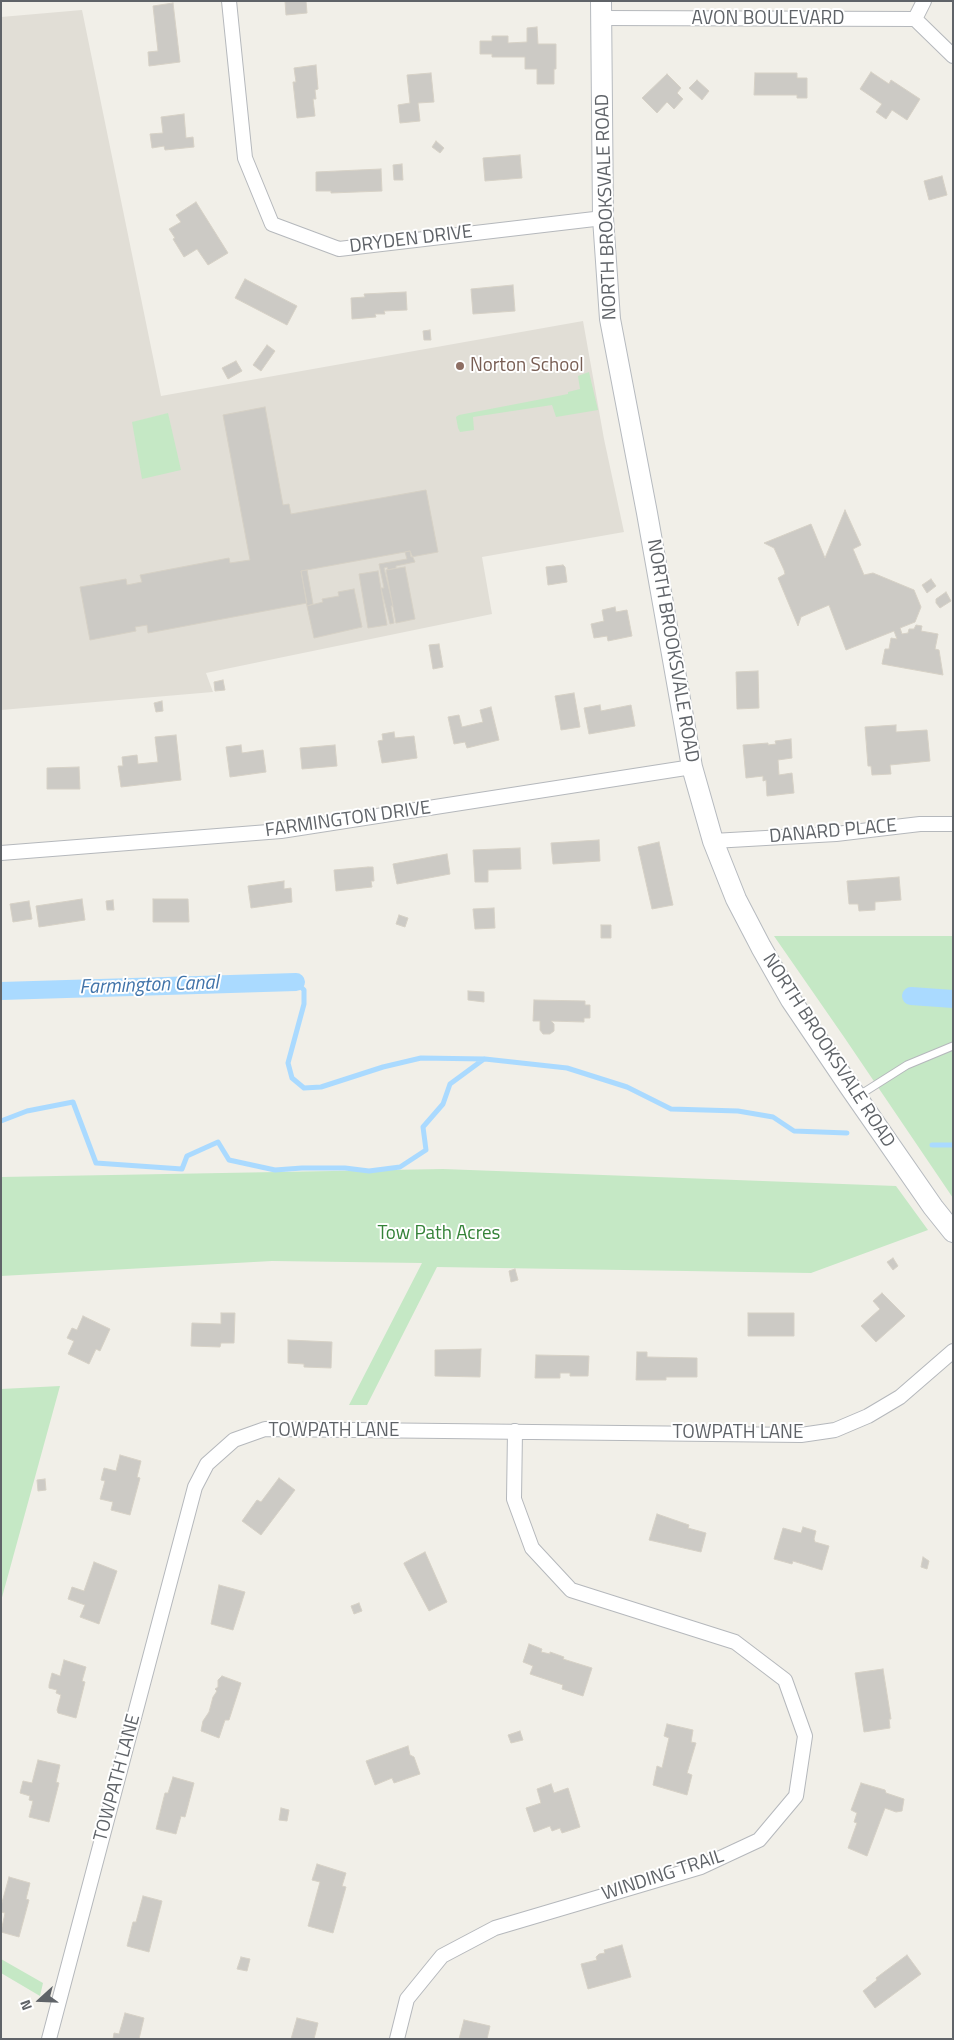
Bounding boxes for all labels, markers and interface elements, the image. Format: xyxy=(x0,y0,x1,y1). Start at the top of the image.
street label: AVON BOULEVARD xyxy=(691,8,845,30)
street label: NORTH BROOKSVALE ROAD xyxy=(592,93,622,321)
street label: DRYDEN DRIVE xyxy=(348,221,474,259)
place label: Norton School xyxy=(470,355,584,377)
marker: Norton School xyxy=(454,360,466,372)
street label: NORTH BROOKSVALE ROAD xyxy=(641,537,703,765)
street label: FARMINGTON DRIVE xyxy=(264,797,432,843)
street label: DANARD PLACE xyxy=(768,815,898,849)
street label: NORTH BROOKSVALE ROAD xyxy=(757,950,899,1152)
water label: Farmington Canal xyxy=(79,972,219,1000)
park label: Tow Path Acres xyxy=(378,1223,500,1245)
street label: TOWPATH LANE xyxy=(269,1420,399,1442)
street label: TOWPATH LANE xyxy=(673,1422,803,1444)
street label: TOWPATH LANE xyxy=(90,1712,146,1844)
street label: WINDING TRAIL xyxy=(599,1846,727,1906)
north arrow xyxy=(15,1975,65,2025)
text: N xyxy=(14,1997,37,2013)

